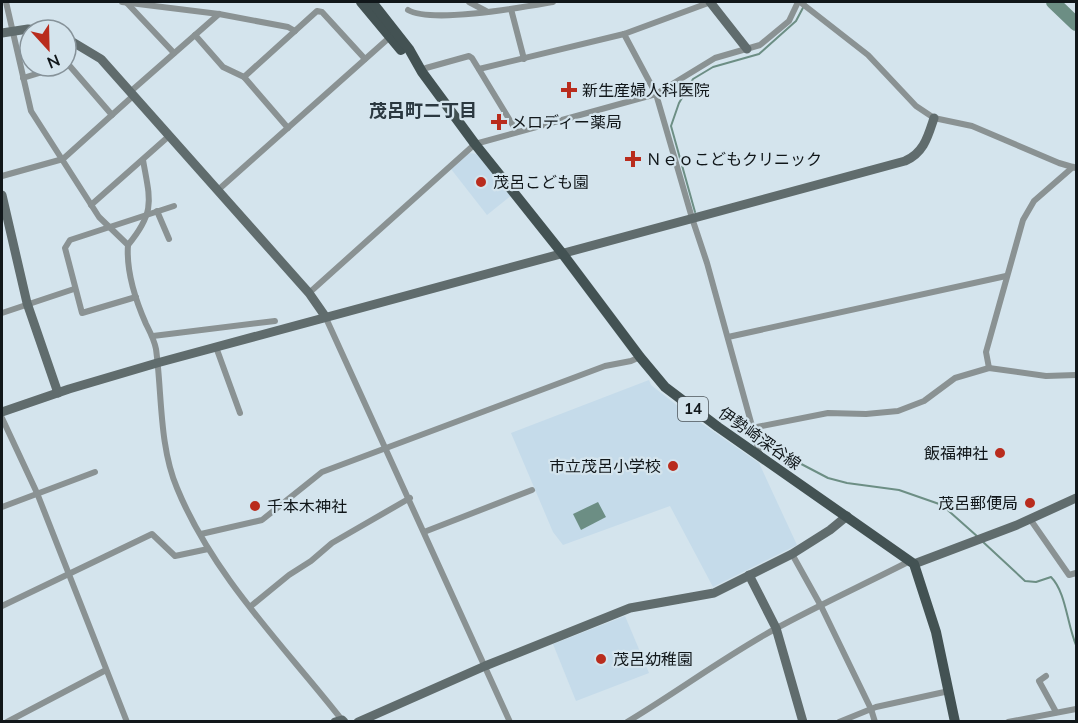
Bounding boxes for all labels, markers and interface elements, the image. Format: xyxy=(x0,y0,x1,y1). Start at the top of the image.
north arrow xyxy=(18,18,78,78)
text: N xyxy=(44,50,63,73)
place label: 新生産婦人科医院 xyxy=(582,80,710,100)
marker: 新生産婦人科医院 xyxy=(560,81,578,99)
district label: 茂呂町二丁目 xyxy=(369,99,477,122)
place label: メロディー薬局 xyxy=(511,112,622,132)
marker: メロディー薬局 xyxy=(492,115,506,129)
place label: Ｎｅｏこどもクリニック xyxy=(646,149,822,169)
marker: Ｎｅｏこどもクリニック xyxy=(624,150,642,168)
place label: 茂呂こども園 xyxy=(493,172,589,192)
marker: 茂呂こども園 xyxy=(474,175,488,189)
road number: 14 xyxy=(678,397,708,421)
street label: 伊勢崎深谷線 xyxy=(715,402,805,474)
place label: 飯福神社 xyxy=(924,443,988,463)
marker: 飯福神社 xyxy=(993,446,1007,460)
place label: 市立茂呂小学校 xyxy=(549,456,661,476)
marker: 市立茂呂小学校 xyxy=(666,459,680,473)
place label: 茂呂郵便局 xyxy=(938,493,1018,513)
place label: 千本木神社 xyxy=(267,496,347,516)
marker: 茂呂郵便局 xyxy=(1023,496,1037,510)
marker: 千本木神社 xyxy=(248,499,262,513)
place label: 茂呂幼稚園 xyxy=(613,649,693,669)
marker: 茂呂幼稚園 xyxy=(594,652,608,666)

